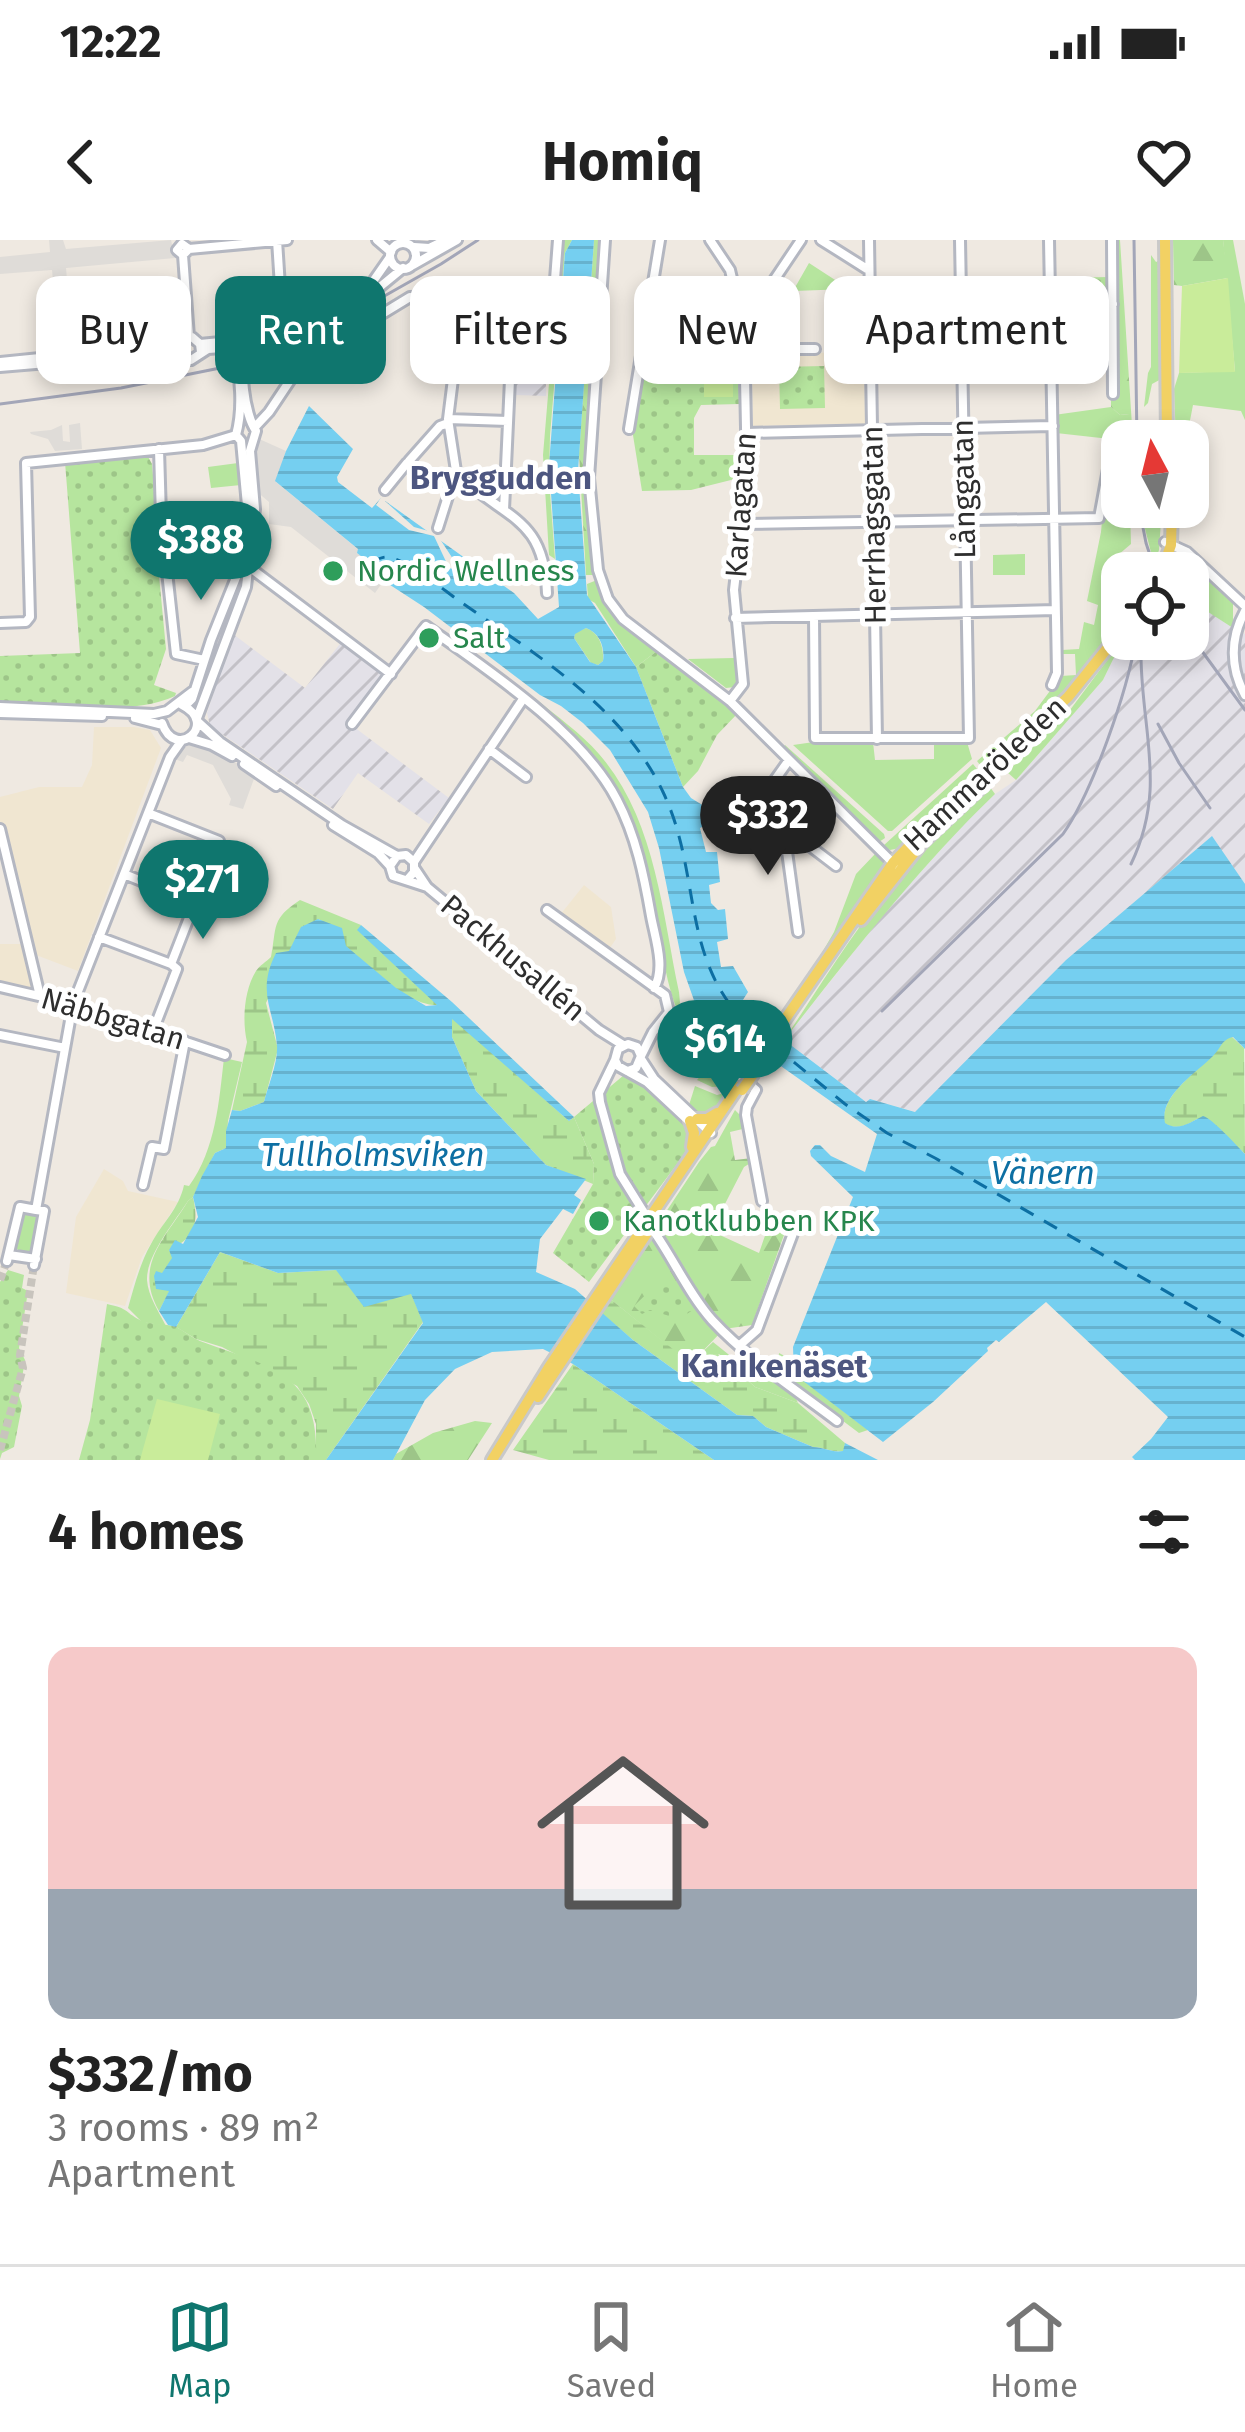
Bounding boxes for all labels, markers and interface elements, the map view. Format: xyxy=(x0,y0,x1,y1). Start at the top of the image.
text: 12:22 xyxy=(60,15,161,69)
icon: back xyxy=(48,129,114,195)
icon: heart xyxy=(1131,129,1197,195)
text: Homiq xyxy=(542,130,703,194)
chip: Buy xyxy=(36,276,191,384)
chip: Rent xyxy=(215,276,386,384)
chip: Filters xyxy=(410,276,610,384)
chip: New xyxy=(634,276,800,384)
chip: Apartment xyxy=(824,276,1109,384)
street label: Långgatan xyxy=(945,419,983,559)
north arrow xyxy=(1101,420,1209,528)
map controls xyxy=(1101,420,1209,660)
street label: Herrhagsgatan xyxy=(854,425,894,625)
street label: Karlagatan xyxy=(718,431,764,579)
district label: Bryggudden xyxy=(410,458,592,498)
pin: $388 xyxy=(130,501,272,603)
text: $388 xyxy=(157,517,245,563)
button: locate xyxy=(1101,552,1209,660)
place label: Nordic Wellness xyxy=(357,553,574,589)
marker: Nordic Wellness xyxy=(320,558,346,584)
place label: Salt xyxy=(453,620,505,656)
marker: Salt xyxy=(416,625,442,651)
street label: Hammaröleden xyxy=(896,689,1074,859)
pin: $332 xyxy=(697,776,839,878)
text: $332 xyxy=(727,792,809,838)
pin: $271 xyxy=(132,840,274,942)
text: $271 xyxy=(165,856,241,902)
street label: Packhusallén xyxy=(433,887,593,1029)
street label: Näbbgatan xyxy=(37,980,189,1058)
pin: $614 xyxy=(654,1000,796,1102)
text: $614 xyxy=(684,1016,766,1062)
water label: Tullholmsviken xyxy=(261,1135,485,1175)
water label: Vänern xyxy=(991,1153,1095,1193)
place label: Kanotklubben KPK xyxy=(623,1203,875,1239)
marker: Kanotklubben KPK xyxy=(586,1208,612,1234)
district label: Kanikenäset xyxy=(681,1346,869,1386)
icon: filters xyxy=(1131,1499,1197,1565)
text: 4 homes xyxy=(48,1501,244,1563)
icon: home xyxy=(515,1725,731,1941)
text: $332/mo xyxy=(48,2043,253,2105)
text: 3 rooms · 89 m² xyxy=(48,2105,319,2151)
text: Apartment xyxy=(48,2151,235,2197)
tab: Map xyxy=(167,2294,233,2406)
tab: Saved xyxy=(567,2294,656,2406)
tab: Home xyxy=(990,2294,1078,2406)

